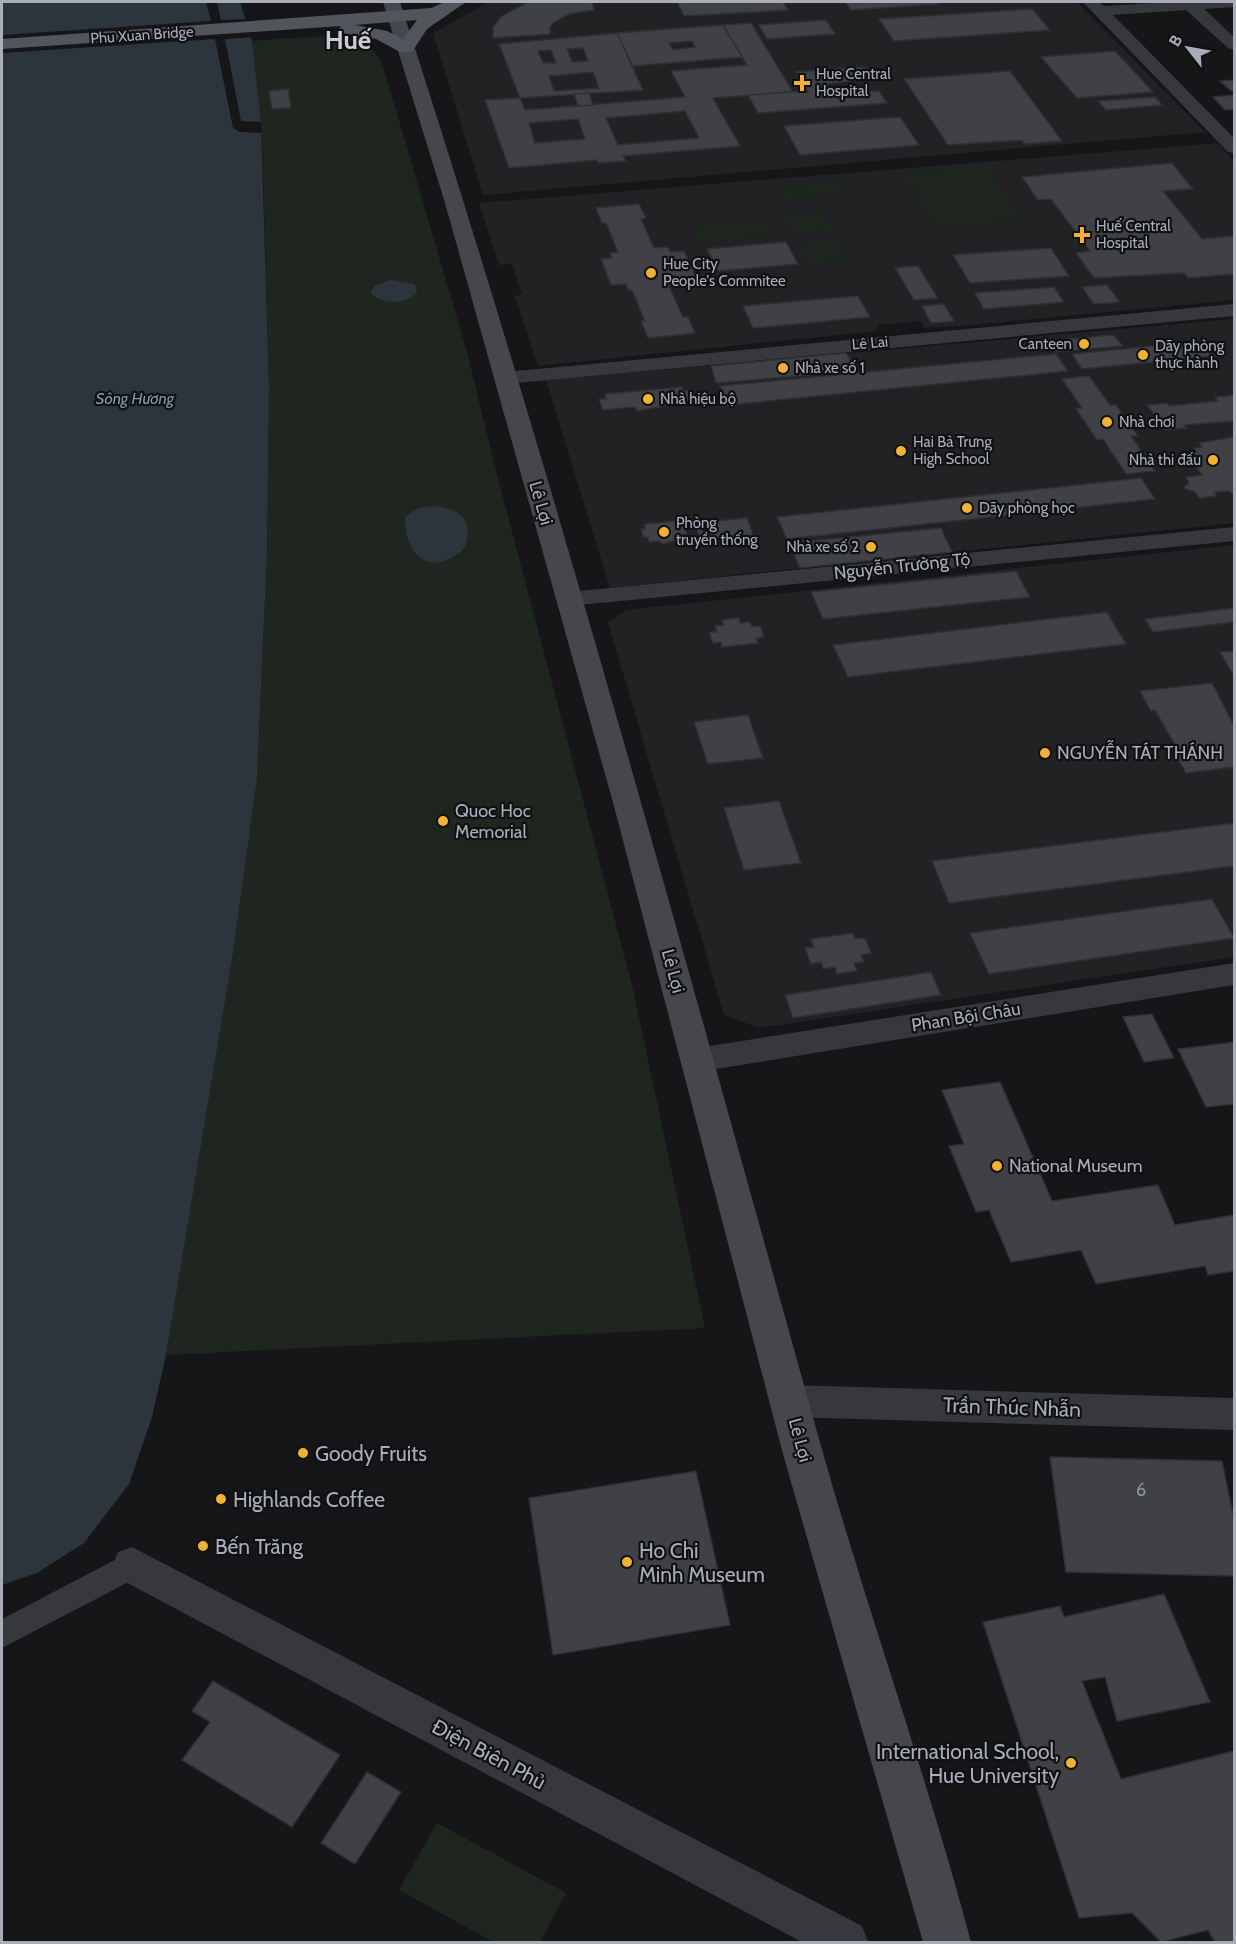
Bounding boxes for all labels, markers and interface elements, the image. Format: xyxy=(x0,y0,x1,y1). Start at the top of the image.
north arrow xyxy=(1158,18,1218,78)
street label: Phu Xuan Bridge xyxy=(90,22,195,48)
district label: Huế xyxy=(325,24,372,56)
text: B xyxy=(1165,31,1186,50)
place label: Hue Central Hospital xyxy=(816,65,891,100)
marker: Hue Central Hospital xyxy=(793,74,811,92)
place label: Huế Central Hospital xyxy=(1096,217,1171,252)
marker: Huế Central Hospital xyxy=(1073,226,1091,244)
place label: Hue City People's Commitee xyxy=(663,255,786,290)
marker: Hue City People's Commitee xyxy=(644,266,658,280)
street label: Lê Lai xyxy=(851,332,889,354)
place label: Canteen xyxy=(1019,335,1072,353)
marker: Canteen xyxy=(1077,337,1091,351)
place label: Dãy phòng thực hành xyxy=(1155,337,1225,372)
marker: Dãy phòng thực hành xyxy=(1136,348,1150,362)
place label: Nhà xe số 1 xyxy=(795,359,865,377)
marker: Nhà xe số 1 xyxy=(776,361,790,375)
water label: Sông Hương xyxy=(96,389,175,408)
place label: Nhà hiệu bộ xyxy=(660,390,736,408)
marker: Nhà hiệu bộ xyxy=(641,392,655,406)
place label: Nhà chơi xyxy=(1119,413,1175,431)
marker: Nhà chơi xyxy=(1100,415,1114,429)
place label: Hai Bà Trưng High School xyxy=(913,433,992,468)
marker: Hai Bà Trưng High School xyxy=(894,444,908,458)
place label: Nhà thi đấu xyxy=(1129,451,1201,469)
marker: Nhà thi đấu xyxy=(1206,453,1220,467)
street label: Lê Lợi xyxy=(524,478,558,528)
place label: Dãy phòng học xyxy=(979,499,1075,517)
marker: Dãy phòng học xyxy=(960,501,974,515)
place label: Phòng truyền thống xyxy=(676,514,758,549)
marker: Phòng truyền thống xyxy=(657,525,671,539)
place label: Nhà xe số 2 xyxy=(786,538,859,556)
marker: Nhà xe số 2 xyxy=(864,540,878,554)
street label: Nguyễn Trường Tộ xyxy=(833,548,971,584)
place label: NGUYỄN TÁT THÁNH xyxy=(1057,740,1223,764)
marker: NGUYỄN TÁT THÁNH xyxy=(1038,746,1052,760)
place label: Quoc Hoc Memorial xyxy=(455,800,531,843)
marker: Quoc Hoc Memorial xyxy=(436,814,450,828)
street label: Lê Lợi xyxy=(657,947,689,995)
street label: Phan Bội Châu xyxy=(910,998,1022,1036)
place label: National Museum xyxy=(1009,1155,1142,1177)
marker: National Museum xyxy=(990,1159,1004,1173)
street label: Trần Thúc Nhẫn xyxy=(943,1392,1081,1422)
street label: Lê Lợi xyxy=(784,1416,816,1464)
place label: Goody Fruits xyxy=(315,1441,427,1466)
marker: Goody Fruits xyxy=(296,1446,310,1460)
house number: 6 xyxy=(1136,1479,1146,1501)
place label: Highlands Coffee xyxy=(233,1487,385,1512)
marker: Highlands Coffee xyxy=(214,1492,228,1506)
place label: Bến Trăng xyxy=(215,1534,303,1559)
place label: Ho Chi Minh Museum xyxy=(639,1538,765,1587)
marker: Bến Trăng xyxy=(196,1539,210,1553)
marker: Ho Chi Minh Museum xyxy=(620,1555,634,1569)
street label: Điện Biên Phủ xyxy=(428,1714,550,1794)
place label: International School, Hue University xyxy=(876,1739,1059,1788)
marker: International School, Hue University xyxy=(1064,1756,1078,1770)

